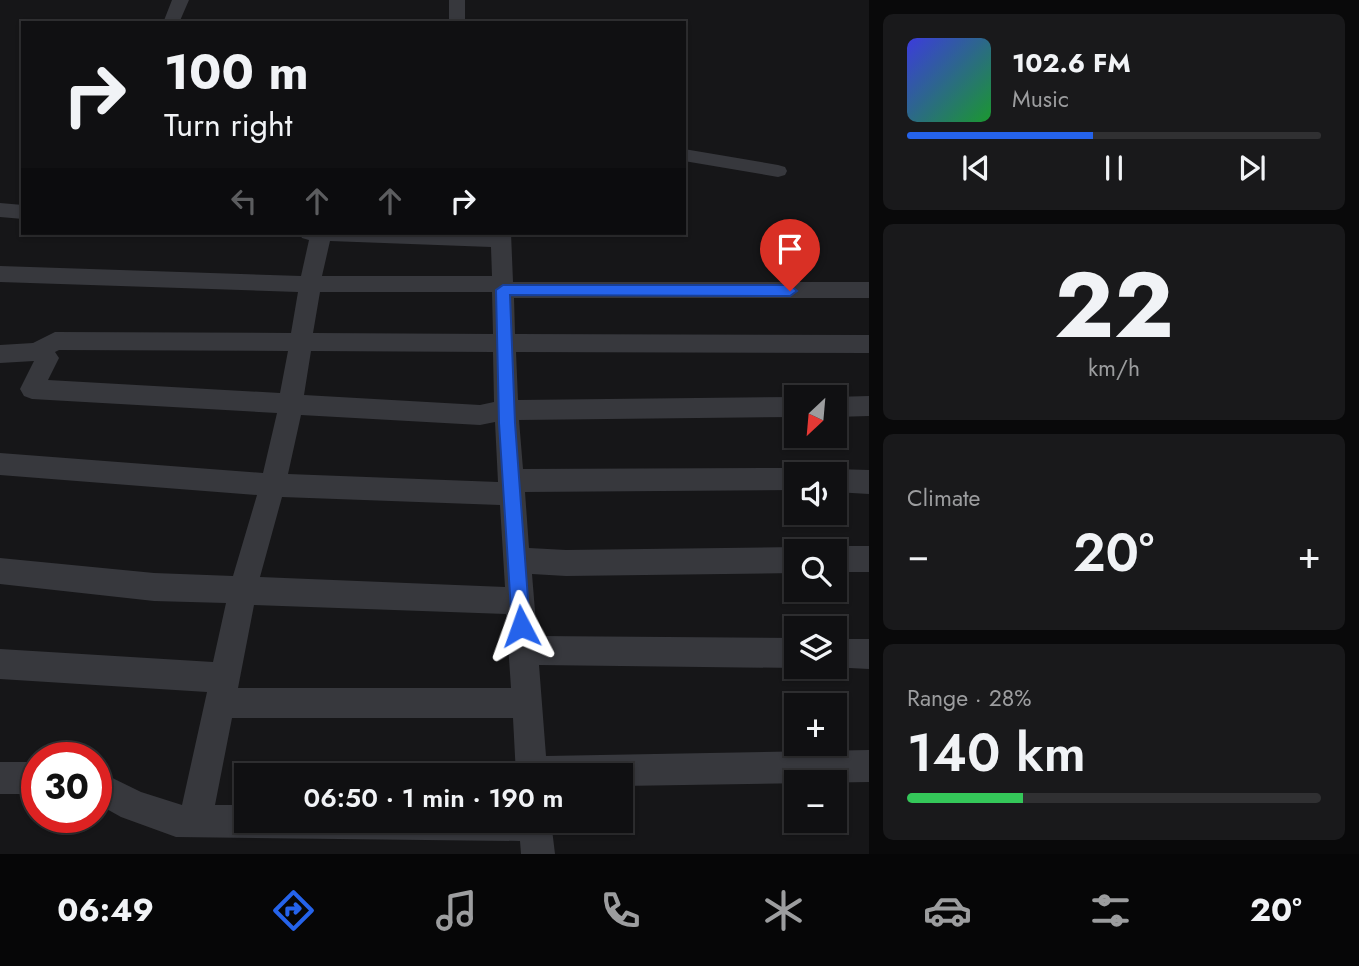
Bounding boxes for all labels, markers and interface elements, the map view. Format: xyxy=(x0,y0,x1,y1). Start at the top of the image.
text: 100 m xyxy=(164,37,309,107)
text: 102.6 FM xyxy=(1012,44,1131,82)
icon: right xyxy=(49,49,140,140)
text: Music xyxy=(1012,82,1069,116)
text: Turn right xyxy=(164,102,293,148)
icon: previous xyxy=(957,149,995,187)
icon: pause xyxy=(1095,149,1133,187)
icon: next xyxy=(1233,149,1271,187)
icon: left xyxy=(225,182,263,220)
icon: ahead xyxy=(298,182,336,220)
icon: ahead xyxy=(371,182,409,220)
icon: right xyxy=(444,182,482,220)
pin xyxy=(760,219,820,291)
icon: arrive xyxy=(771,230,809,268)
text: 22 xyxy=(1054,240,1174,371)
text: km/h xyxy=(1088,351,1140,385)
north arrow xyxy=(784,385,847,448)
map controls xyxy=(784,385,847,833)
button: sound xyxy=(784,462,847,525)
text: Climate xyxy=(907,481,980,515)
text: 20° xyxy=(1073,515,1154,591)
text: − xyxy=(907,527,929,582)
text: + xyxy=(1298,527,1321,582)
button: search xyxy=(784,539,847,602)
position arrow xyxy=(484,589,558,663)
button: layers xyxy=(784,616,847,679)
text: Range · 28% xyxy=(907,681,1032,715)
button: + xyxy=(784,693,847,756)
text: 140 km xyxy=(907,715,1086,791)
speed limit sign: 30 xyxy=(21,742,112,833)
button: − xyxy=(784,770,847,833)
text: 06:50 · 1 min · 190 m xyxy=(303,779,564,817)
icon: directions xyxy=(269,886,318,935)
icon: music xyxy=(432,886,481,935)
icon: phone xyxy=(596,886,645,935)
icon: climate xyxy=(759,886,808,935)
icon: car xyxy=(923,886,972,935)
icon: filters xyxy=(1086,886,1135,935)
text: 06:49 xyxy=(57,887,154,933)
text: 20° xyxy=(1250,887,1302,933)

